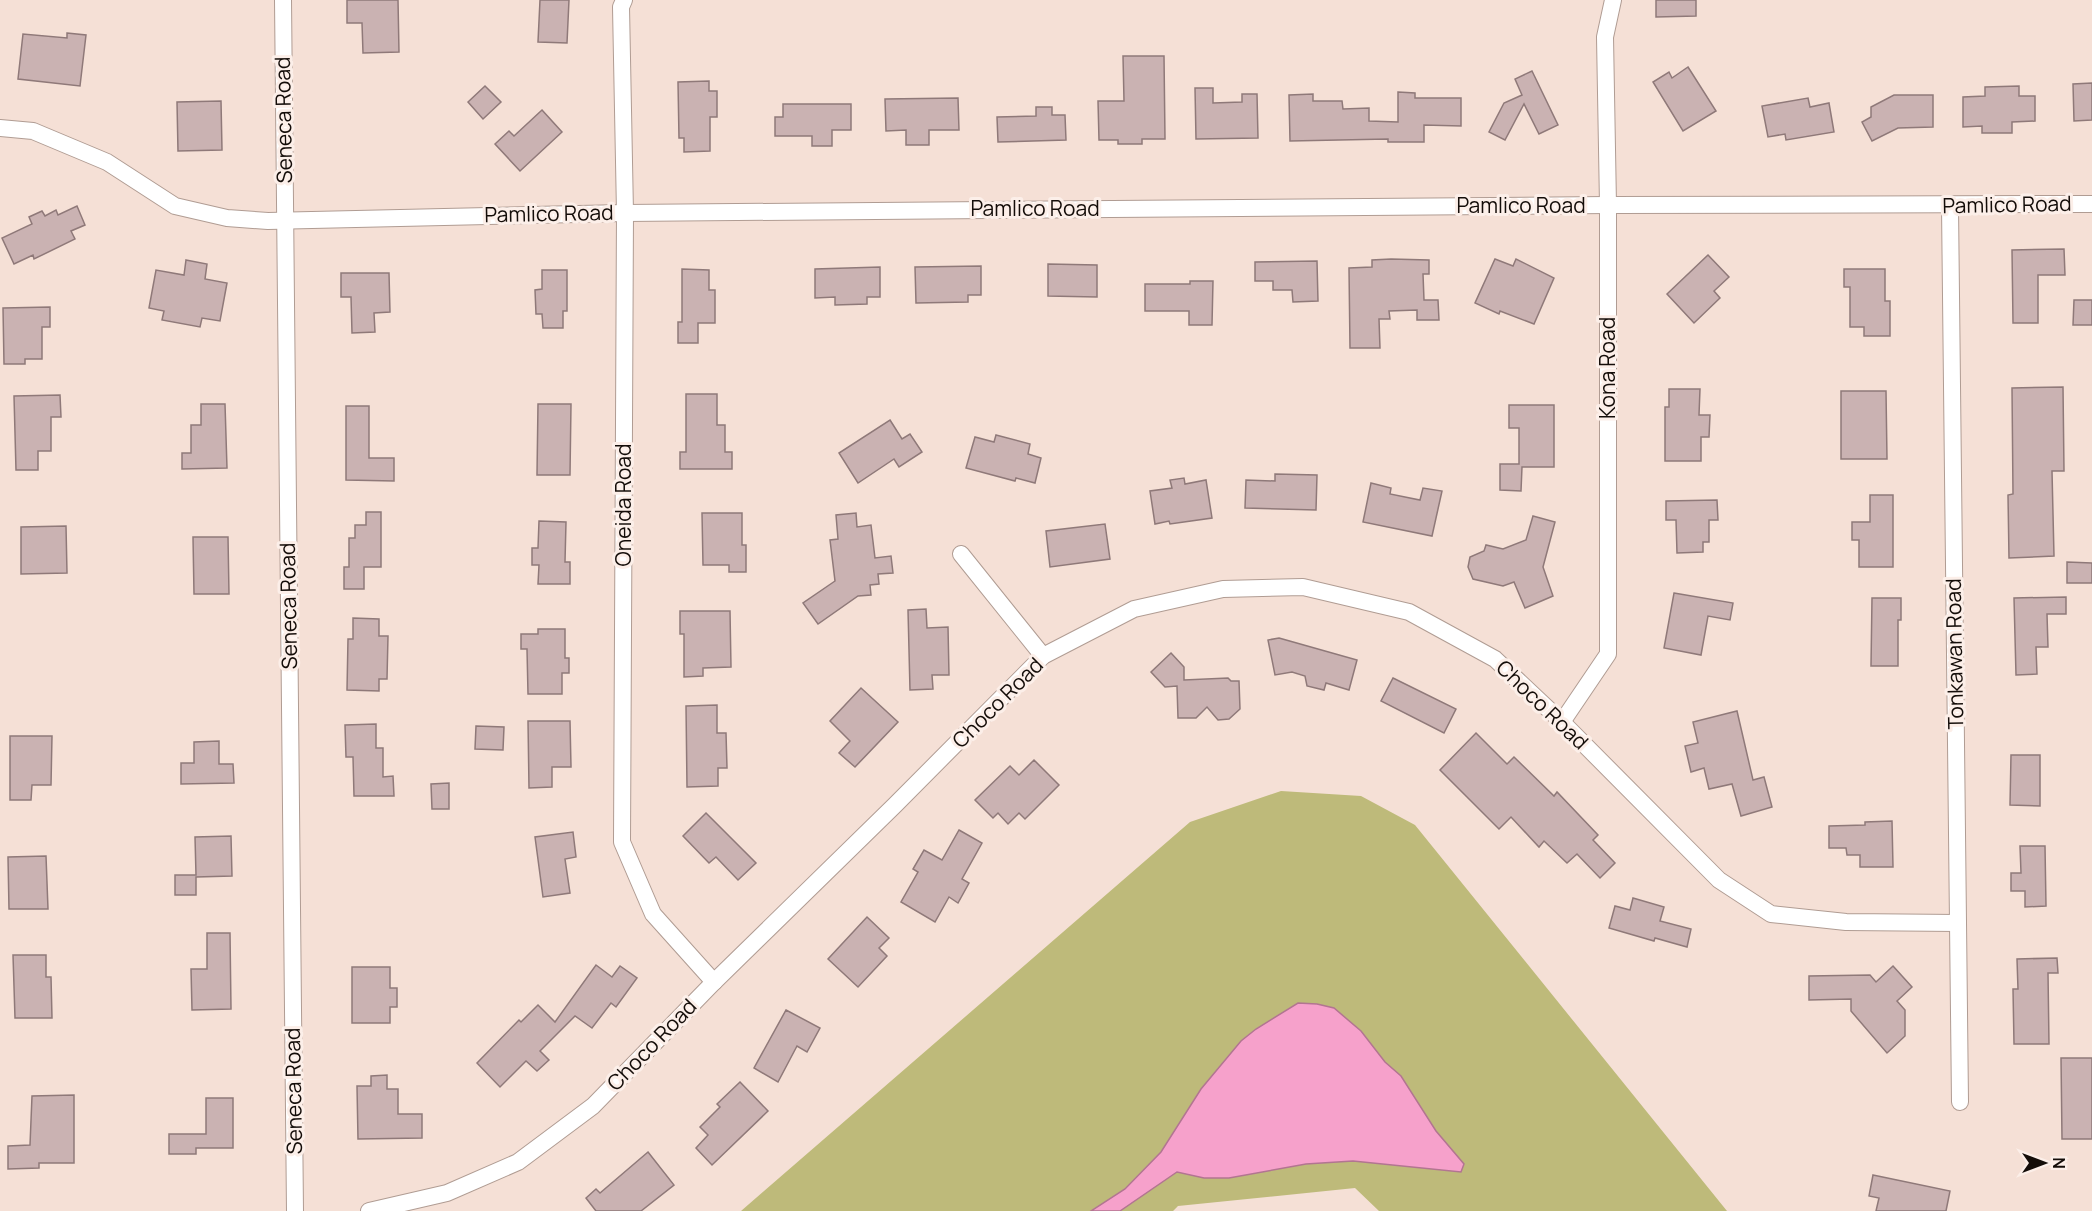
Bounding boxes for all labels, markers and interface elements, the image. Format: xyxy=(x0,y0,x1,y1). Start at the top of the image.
street label: Seneca Road xyxy=(268,56,298,184)
street label: Pamlico Road xyxy=(1942,189,2072,219)
street label: Pamlico Road xyxy=(1456,191,1586,219)
street label: Pamlico Road xyxy=(970,194,1100,222)
street label: Pamlico Road xyxy=(484,198,614,228)
street label: Kona Road xyxy=(1593,317,1621,419)
street label: Oneida Road xyxy=(609,444,637,566)
street label: Seneca Road xyxy=(273,542,303,670)
street label: Tonkawan Road xyxy=(1939,578,1969,730)
street label: Choco Road xyxy=(946,651,1049,754)
street label: Choco Road xyxy=(1491,653,1595,755)
street label: Choco Road xyxy=(600,992,702,1096)
street label: Seneca Road xyxy=(278,1027,308,1155)
north arrow xyxy=(2014,1133,2074,1193)
text: N xyxy=(2048,1157,2070,1169)

